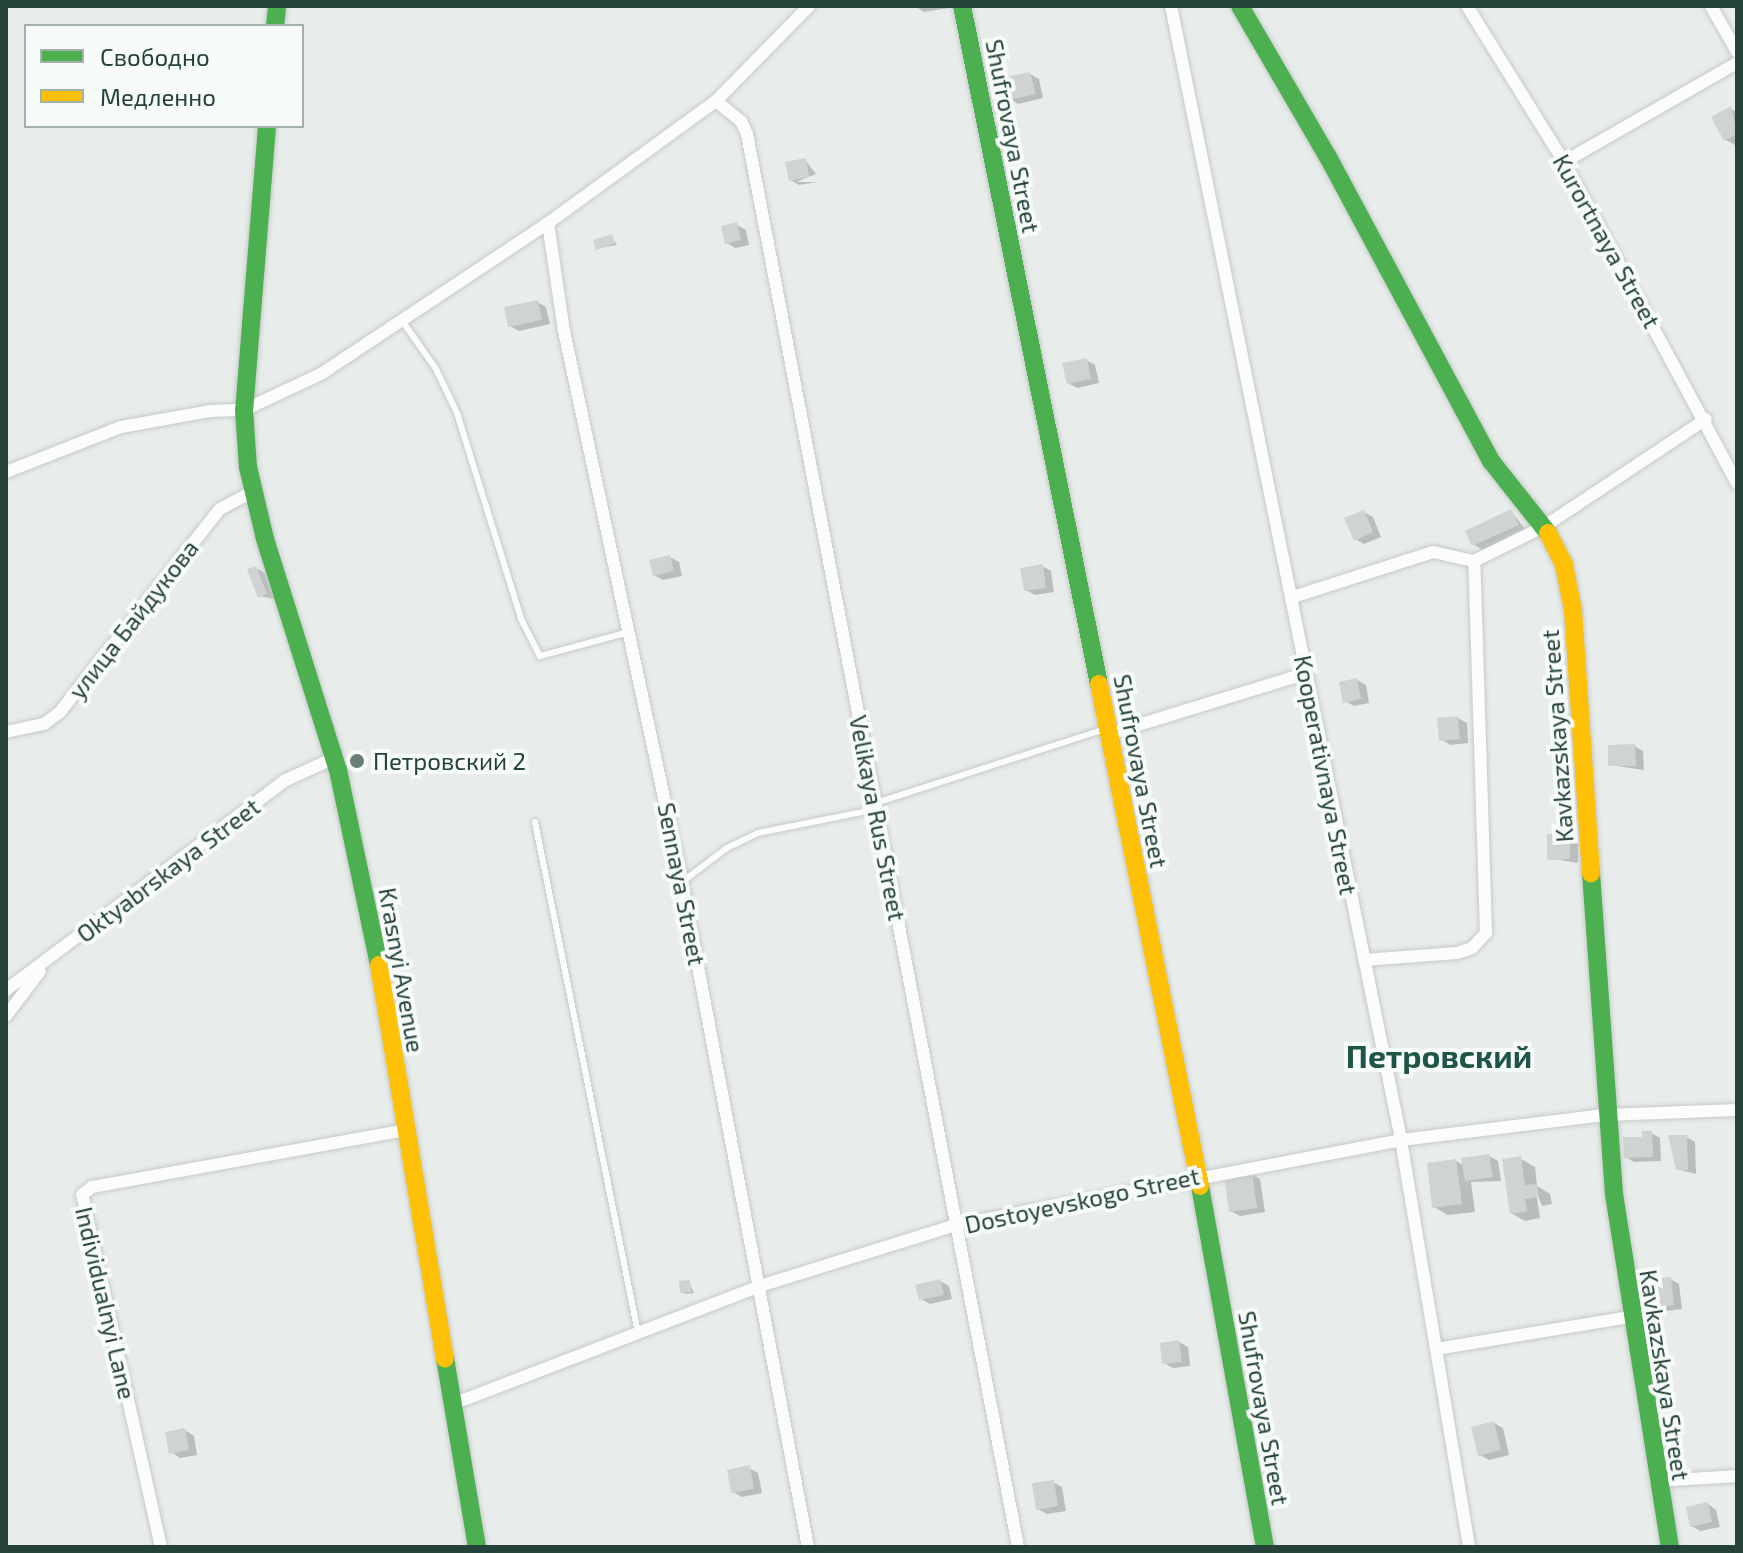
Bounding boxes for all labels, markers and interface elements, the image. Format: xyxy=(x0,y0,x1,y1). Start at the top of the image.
legend xyxy=(24,24,304,128)
street label: Shufrovaya Street xyxy=(980,37,1046,235)
text: Свободно xyxy=(100,42,210,71)
text: Медленно xyxy=(100,82,216,111)
street label: Kurortnaya Street xyxy=(1547,149,1667,333)
street label: улица Байдукова xyxy=(62,534,204,704)
street label: Kavkazskaya Street xyxy=(1535,629,1579,843)
street label: Kooperativnaya Street xyxy=(1289,653,1363,897)
street label: Shufrovaya Street xyxy=(1108,672,1174,870)
street label: Velikaya Rus Street xyxy=(844,713,912,923)
place label: Петровский 2 xyxy=(373,747,526,775)
marker: Петровский 2 xyxy=(348,752,366,770)
street label: Oktyabrskaya Street xyxy=(71,792,265,948)
street label: Sennaya Street xyxy=(652,800,712,968)
street label: Krasnyi Avenue xyxy=(373,885,431,1055)
district label: Петровский xyxy=(1346,1036,1532,1074)
street label: Dostoyevskogo Street xyxy=(962,1161,1202,1239)
street label: Individualnyi Lane xyxy=(70,1204,142,1402)
street label: Kavkazskaya Street xyxy=(1634,1268,1696,1482)
street label: Shufrovaya Street xyxy=(1233,1309,1295,1507)

